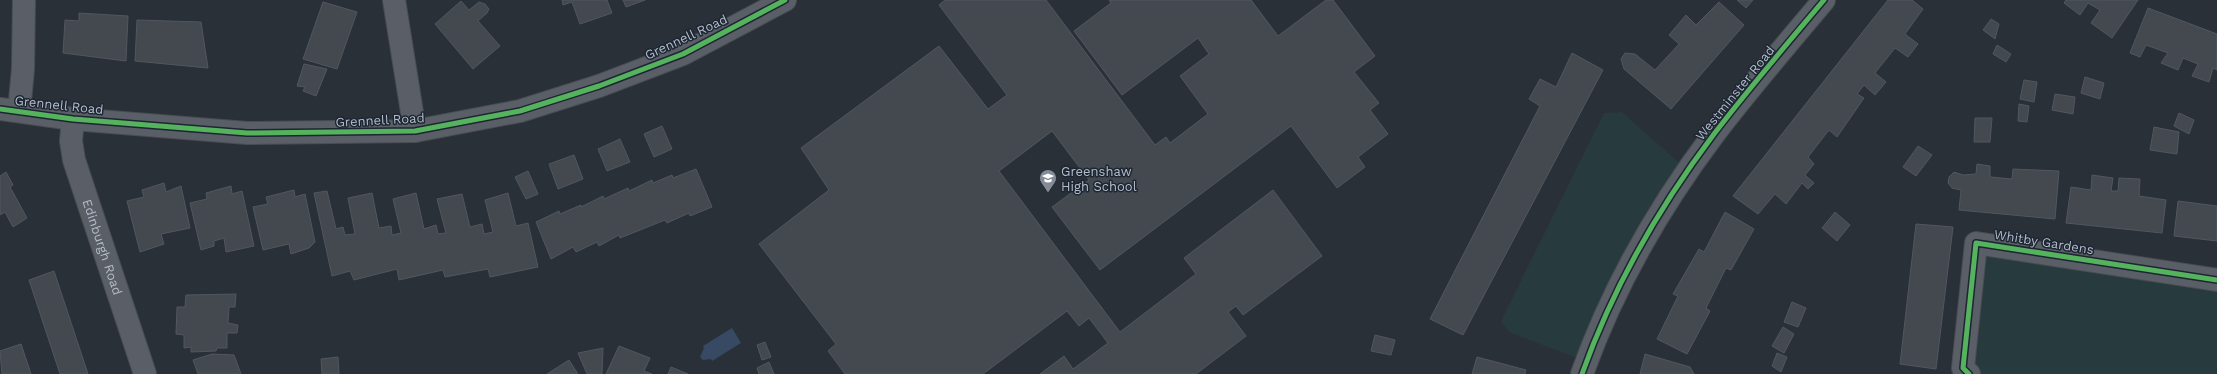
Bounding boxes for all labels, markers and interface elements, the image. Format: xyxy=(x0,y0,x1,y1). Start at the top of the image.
street label: Grennell Road xyxy=(642,11,730,63)
street label: Westminster Road xyxy=(1692,43,1778,143)
street label: Grennell Road xyxy=(14,93,104,117)
street label: Grennell Road xyxy=(335,110,425,130)
place label: Greenshaw High School xyxy=(1061,164,1137,194)
school or university icon: Greenshaw High School xyxy=(1038,168,1058,193)
street label: Edinburgh Road xyxy=(80,197,126,297)
street label: Whitby Gardens xyxy=(1993,227,2095,257)

